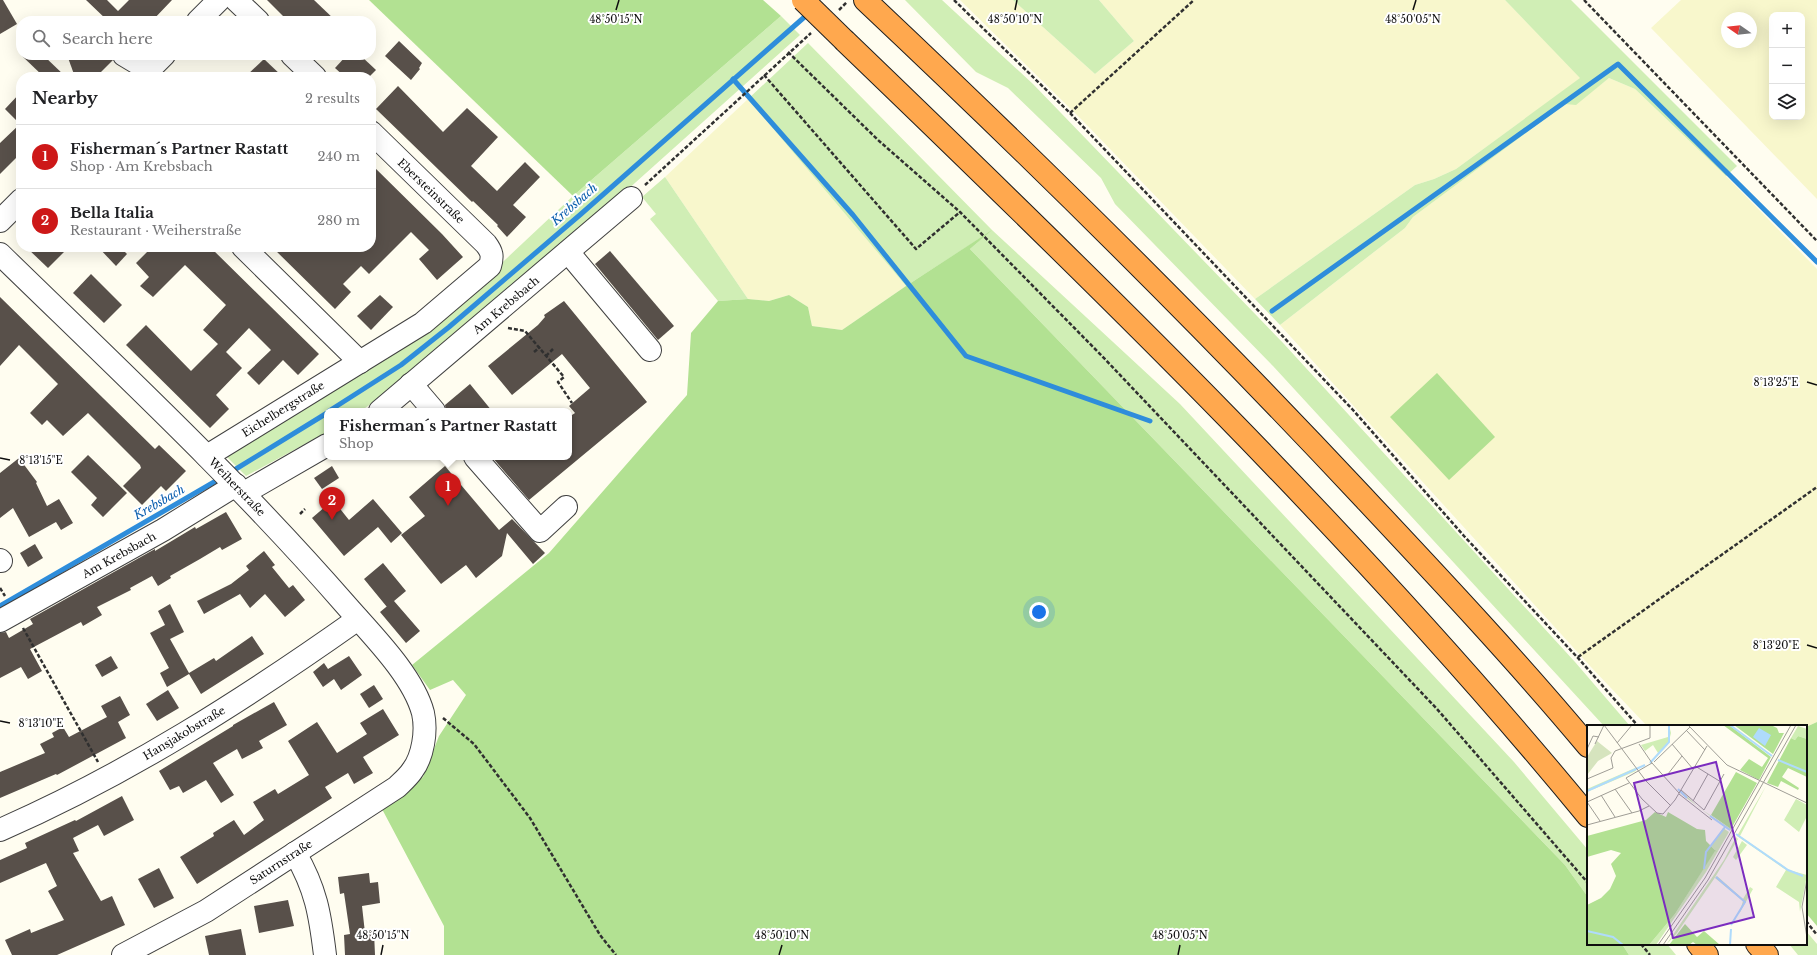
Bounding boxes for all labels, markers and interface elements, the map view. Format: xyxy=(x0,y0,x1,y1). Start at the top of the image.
north arrow xyxy=(1721,12,1757,48)
map controls xyxy=(1769,12,1805,120)
button: + xyxy=(1769,12,1805,48)
text: 48°50'15"N xyxy=(590,13,642,26)
text: 48°50'10"N xyxy=(988,13,1042,26)
text: 48°50'05"N xyxy=(1385,13,1441,26)
search box xyxy=(16,16,376,60)
icon: search xyxy=(30,27,52,49)
text: Search here xyxy=(62,29,153,48)
button: − xyxy=(1769,48,1805,84)
button: layers xyxy=(1769,84,1805,120)
text: Nearby xyxy=(32,88,98,109)
text: 2 results xyxy=(305,90,360,107)
text: Fisherman´s Partner Rastatt xyxy=(70,139,288,158)
text: 1 xyxy=(42,148,48,165)
text: 240 m xyxy=(317,148,360,165)
street label: Ebersteinstraße xyxy=(395,155,467,227)
text: Shop · Am Krebsbach xyxy=(70,158,213,175)
water label: Krebsbach xyxy=(547,180,600,229)
text: Bella Italia xyxy=(70,203,154,222)
text: 2 xyxy=(41,212,49,229)
text: 280 m xyxy=(317,212,360,229)
text: Restaurant · Weiherstraße xyxy=(70,222,242,239)
street label: Am Krebsbach xyxy=(469,273,542,337)
text: 8°13'25"E xyxy=(1753,376,1799,389)
street label: Eichelbergstraße xyxy=(239,378,327,440)
popup xyxy=(324,408,572,460)
text: Fisherman´s Partner Rastatt xyxy=(339,416,557,435)
text: Shop xyxy=(339,435,374,452)
text: 8°13'15"E xyxy=(19,454,63,467)
street label: Weiherstraße xyxy=(205,454,268,519)
pin: 1 xyxy=(435,473,461,506)
water label: Krebsbach xyxy=(130,481,187,523)
pin: 2 xyxy=(319,487,345,520)
street label: Am Krebsbach xyxy=(79,529,159,582)
your location xyxy=(1029,602,1049,622)
text: 8°13'20"E xyxy=(1753,639,1799,652)
street label: Hansjakobstraße xyxy=(140,703,228,763)
text: 8°13'10"E xyxy=(19,717,63,730)
inset map xyxy=(1587,725,1807,945)
street label: Saturnstraße xyxy=(247,837,315,887)
text: 48°50'15"N xyxy=(357,929,409,942)
text: 48°50'10"N xyxy=(755,929,809,942)
text: 48°50'05"N xyxy=(1152,929,1208,942)

